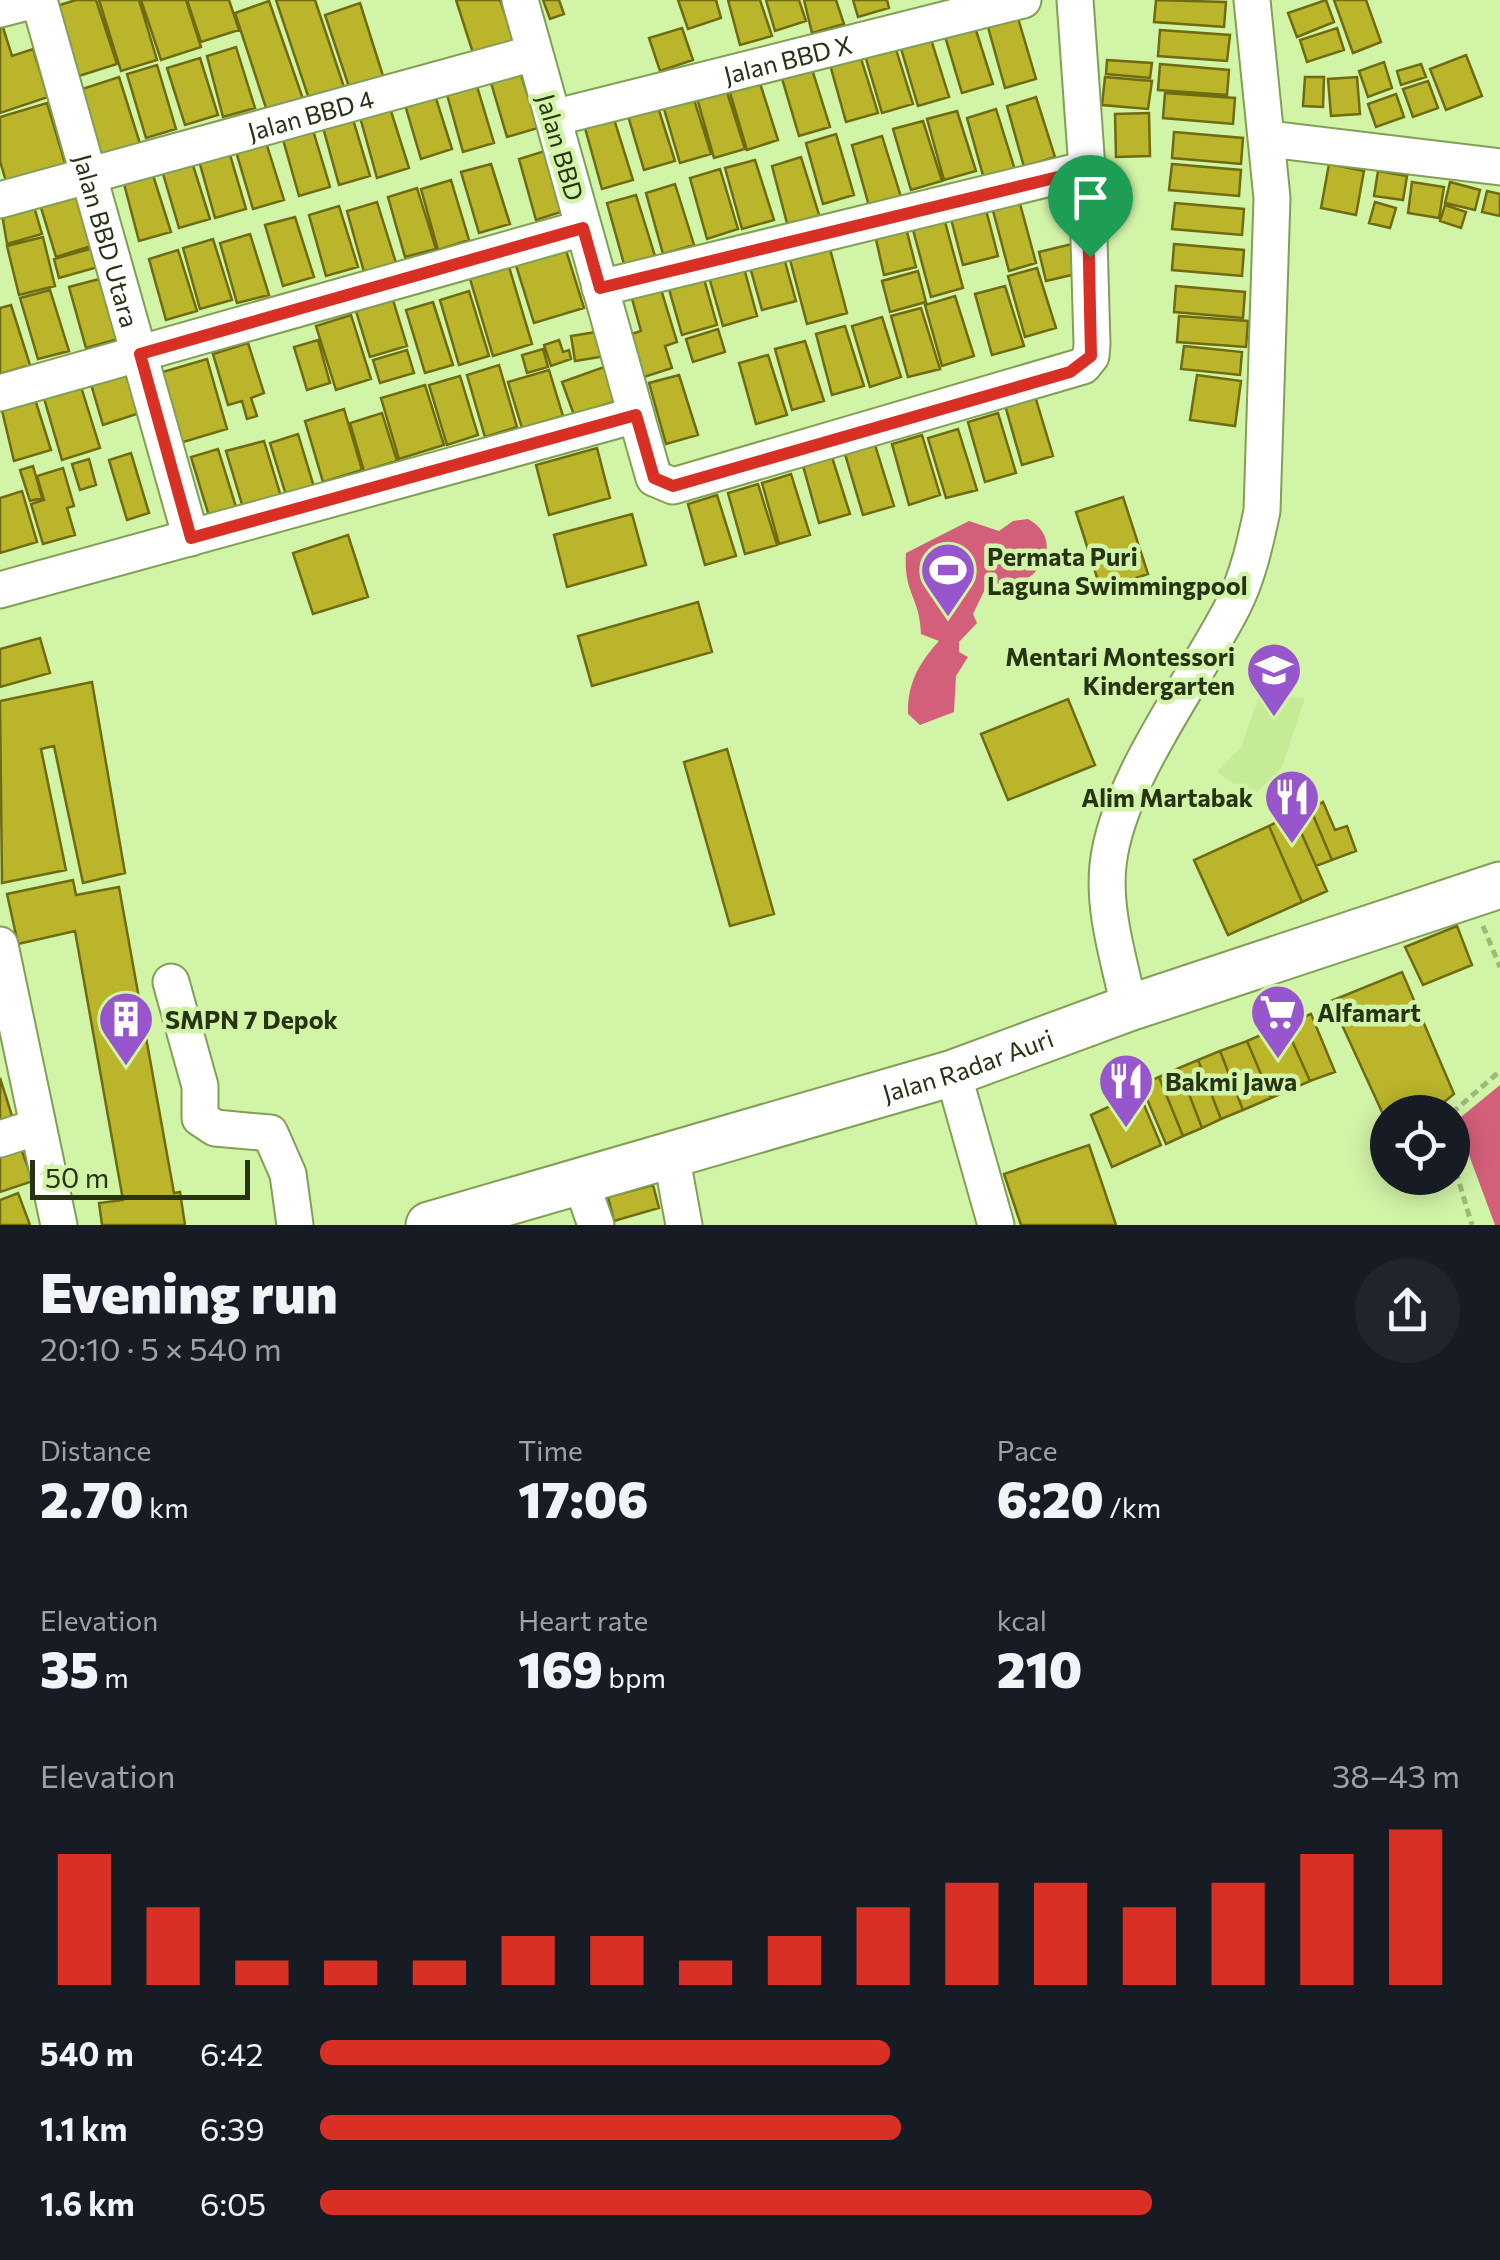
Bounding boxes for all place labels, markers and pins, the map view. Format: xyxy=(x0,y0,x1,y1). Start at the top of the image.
pin xyxy=(1048,155,1133,258)
sports icon: Permata Puri Laguna Swimmingpool xyxy=(918,540,978,619)
place label: Permata Puri Laguna Swimmingpool xyxy=(987,541,1247,600)
school or university icon: Mentari Montessori Kindergarten xyxy=(1244,640,1304,719)
place label: Mentari Montessori Kindergarten xyxy=(1005,641,1235,700)
restaurant icon: Alim Martabak xyxy=(1262,767,1322,846)
place label: Alim Martabak xyxy=(1081,782,1254,812)
supermarket icon: Alfamart xyxy=(1248,982,1308,1061)
building icon: SMPN 7 Depok xyxy=(96,989,156,1068)
place label: Alfamart xyxy=(1317,997,1421,1027)
place label: SMPN 7 Depok xyxy=(165,1004,339,1034)
restaurant icon: Bakmi Jawa xyxy=(1096,1051,1156,1130)
place label: Bakmi Jawa xyxy=(1165,1066,1297,1096)

